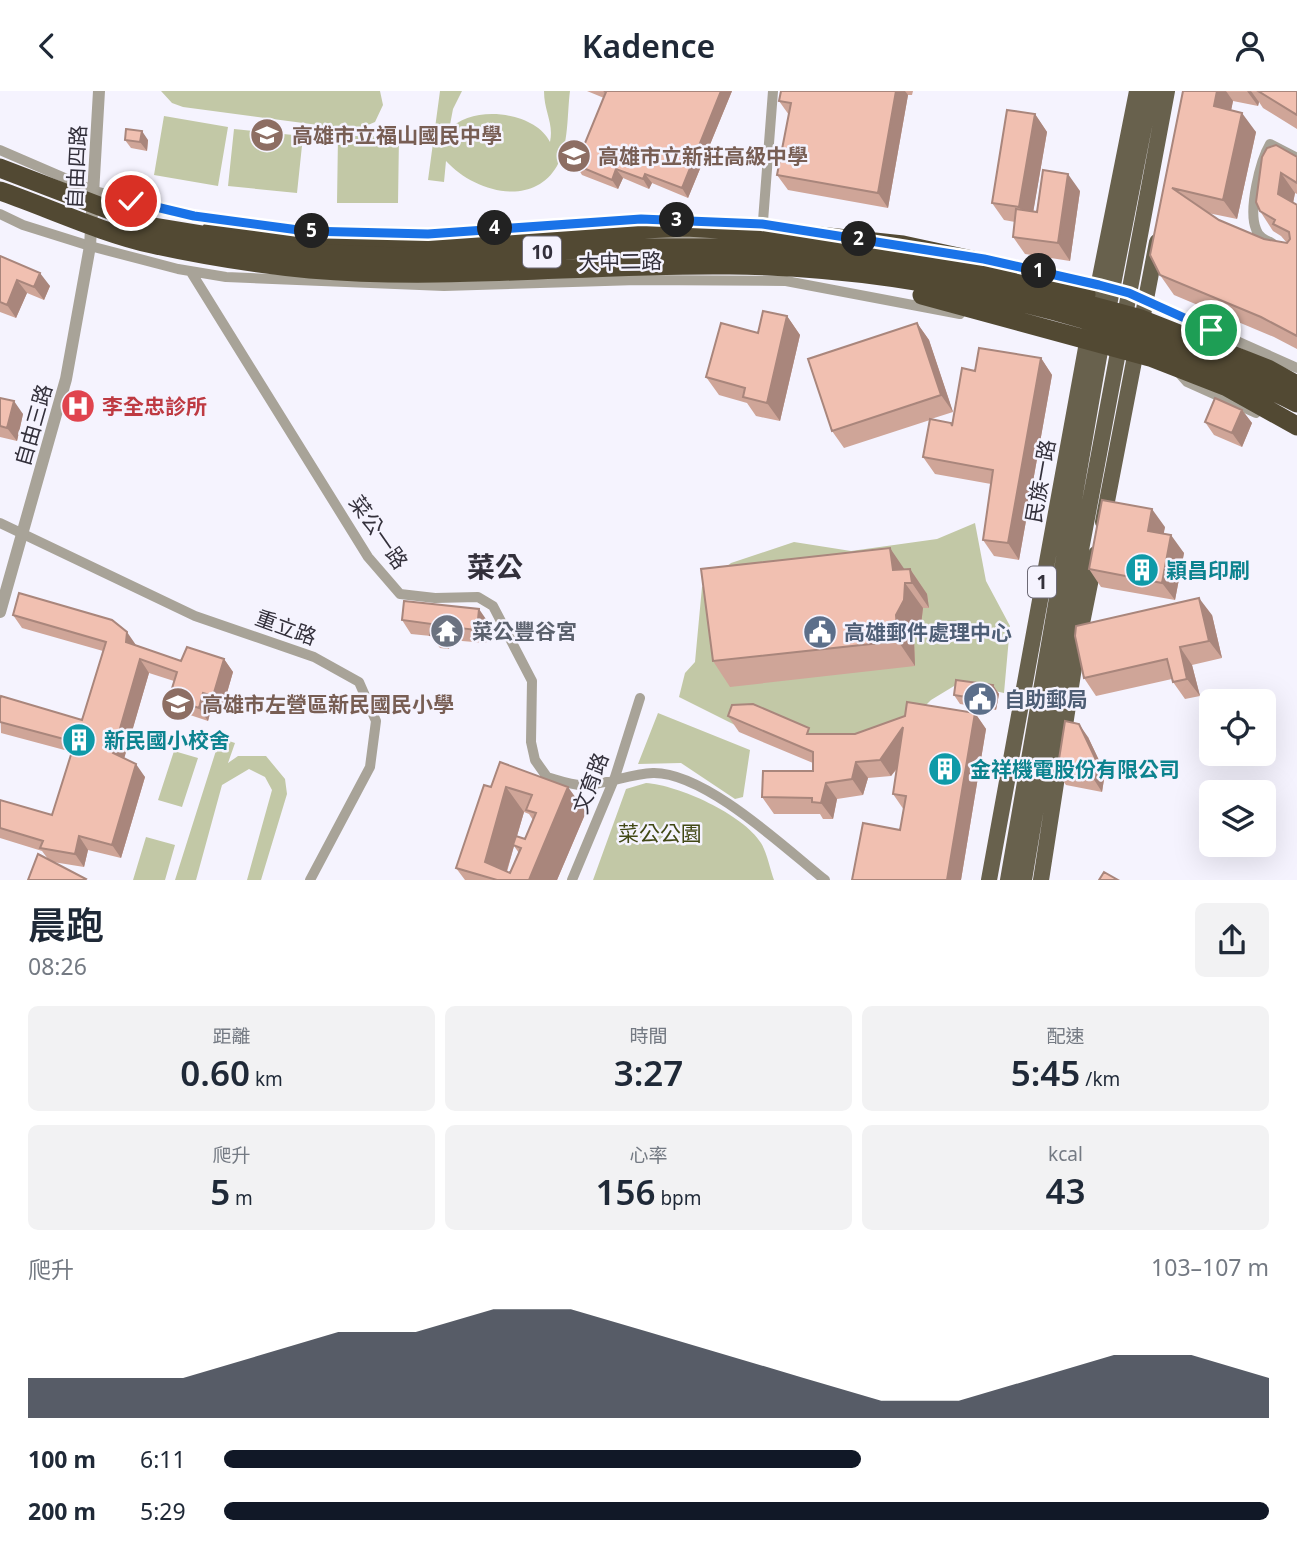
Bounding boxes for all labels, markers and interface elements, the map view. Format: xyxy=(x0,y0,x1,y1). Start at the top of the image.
text: Kadence xyxy=(582,24,715,67)
icon: back xyxy=(28,27,66,65)
icon: person xyxy=(1231,27,1269,65)
school or university icon: 高雄市立福山國民中學 xyxy=(248,116,286,154)
place label: 高雄市立福山國民中學 xyxy=(292,121,502,149)
street label: 自由四路 xyxy=(60,124,92,210)
school or university icon: 高雄市立新莊高級中學 xyxy=(555,137,593,175)
place label: 高雄市立新莊高級中學 xyxy=(598,142,808,170)
pin xyxy=(101,171,161,231)
icon: check xyxy=(112,182,150,220)
pin: 3 xyxy=(660,202,694,237)
text: 3 xyxy=(671,206,682,232)
pin: 4 xyxy=(477,211,512,245)
pin: 5 xyxy=(294,213,330,249)
text: 4 xyxy=(489,214,500,240)
text: 5 xyxy=(306,217,317,243)
pin: 2 xyxy=(842,221,876,257)
text: 2 xyxy=(853,225,864,251)
road number: 10 xyxy=(523,237,561,267)
street label: 大中二路 xyxy=(578,246,662,276)
pin: 1 xyxy=(1021,253,1056,289)
text: 1 xyxy=(1033,257,1044,283)
pin xyxy=(1181,300,1241,360)
icon: arrive xyxy=(1192,311,1230,349)
street label: 自由三路 xyxy=(8,381,58,469)
hospital icon: 李全忠診所 xyxy=(59,387,97,425)
place label: 李全忠診所 xyxy=(102,392,207,420)
street label: 民族一路 xyxy=(1019,437,1061,525)
street label: 菜公一路 xyxy=(343,490,415,574)
district label: 菜公 xyxy=(467,547,523,585)
building icon: 穎昌印刷 xyxy=(1123,551,1161,589)
place label: 穎昌印刷 xyxy=(1166,556,1250,584)
road number: 1 xyxy=(1028,567,1056,597)
street label: 重立路 xyxy=(252,603,320,651)
temple icon: 菜公豐谷宮 xyxy=(428,612,466,650)
public building icon: 高雄郵件處理中心 xyxy=(801,613,839,651)
place label: 菜公豐谷宮 xyxy=(472,617,577,645)
place label: 高雄郵件處理中心 xyxy=(844,618,1012,646)
public building icon: 自助郵局 xyxy=(961,680,999,718)
school or university icon: 高雄市左營區新民國民小學 xyxy=(159,685,197,723)
place label: 自助郵局 xyxy=(1004,685,1088,713)
map controls xyxy=(1199,689,1276,857)
button: locate xyxy=(1199,689,1276,766)
place label: 高雄市左營區新民國民小學 xyxy=(202,690,454,718)
building icon: 新民國小校舍 xyxy=(60,721,98,759)
place label: 新民國小校舍 xyxy=(104,726,230,754)
street label: 文育路 xyxy=(566,749,614,817)
building icon: 金祥機電股份有限公司 xyxy=(926,750,964,788)
place label: 金祥機電股份有限公司 xyxy=(970,755,1180,783)
button: layers xyxy=(1199,780,1276,857)
park label: 菜公公園 xyxy=(618,819,702,847)
text: 晨跑 xyxy=(28,898,104,950)
button: share xyxy=(1195,903,1269,977)
text: 08:26 xyxy=(28,950,87,982)
text: 距離 xyxy=(212,1023,251,1049)
text: 時間 xyxy=(629,1023,668,1049)
text: 配速 xyxy=(1046,1023,1085,1049)
text: 0.60 xyxy=(180,1049,250,1096)
text: 3:27 xyxy=(614,1049,683,1096)
text: 5:45 xyxy=(1011,1049,1080,1096)
text: km xyxy=(250,1066,283,1092)
text: /km xyxy=(1080,1066,1120,1092)
text: kcal xyxy=(1048,1141,1083,1167)
text: 爬升 xyxy=(212,1142,251,1168)
text: 心率 xyxy=(629,1142,668,1168)
text: 43 xyxy=(1045,1167,1086,1214)
text: 5 xyxy=(210,1168,230,1215)
text: 156 xyxy=(595,1168,655,1215)
text: m xyxy=(230,1185,253,1211)
text: bpm xyxy=(655,1185,702,1211)
text: 103–107 m xyxy=(1151,1251,1269,1283)
text: 爬升 xyxy=(28,1253,74,1285)
text: 100 m xyxy=(28,1443,96,1475)
text: 6:11 xyxy=(140,1443,186,1475)
text: 200 m xyxy=(28,1495,96,1527)
text: 5:29 xyxy=(140,1495,186,1527)

